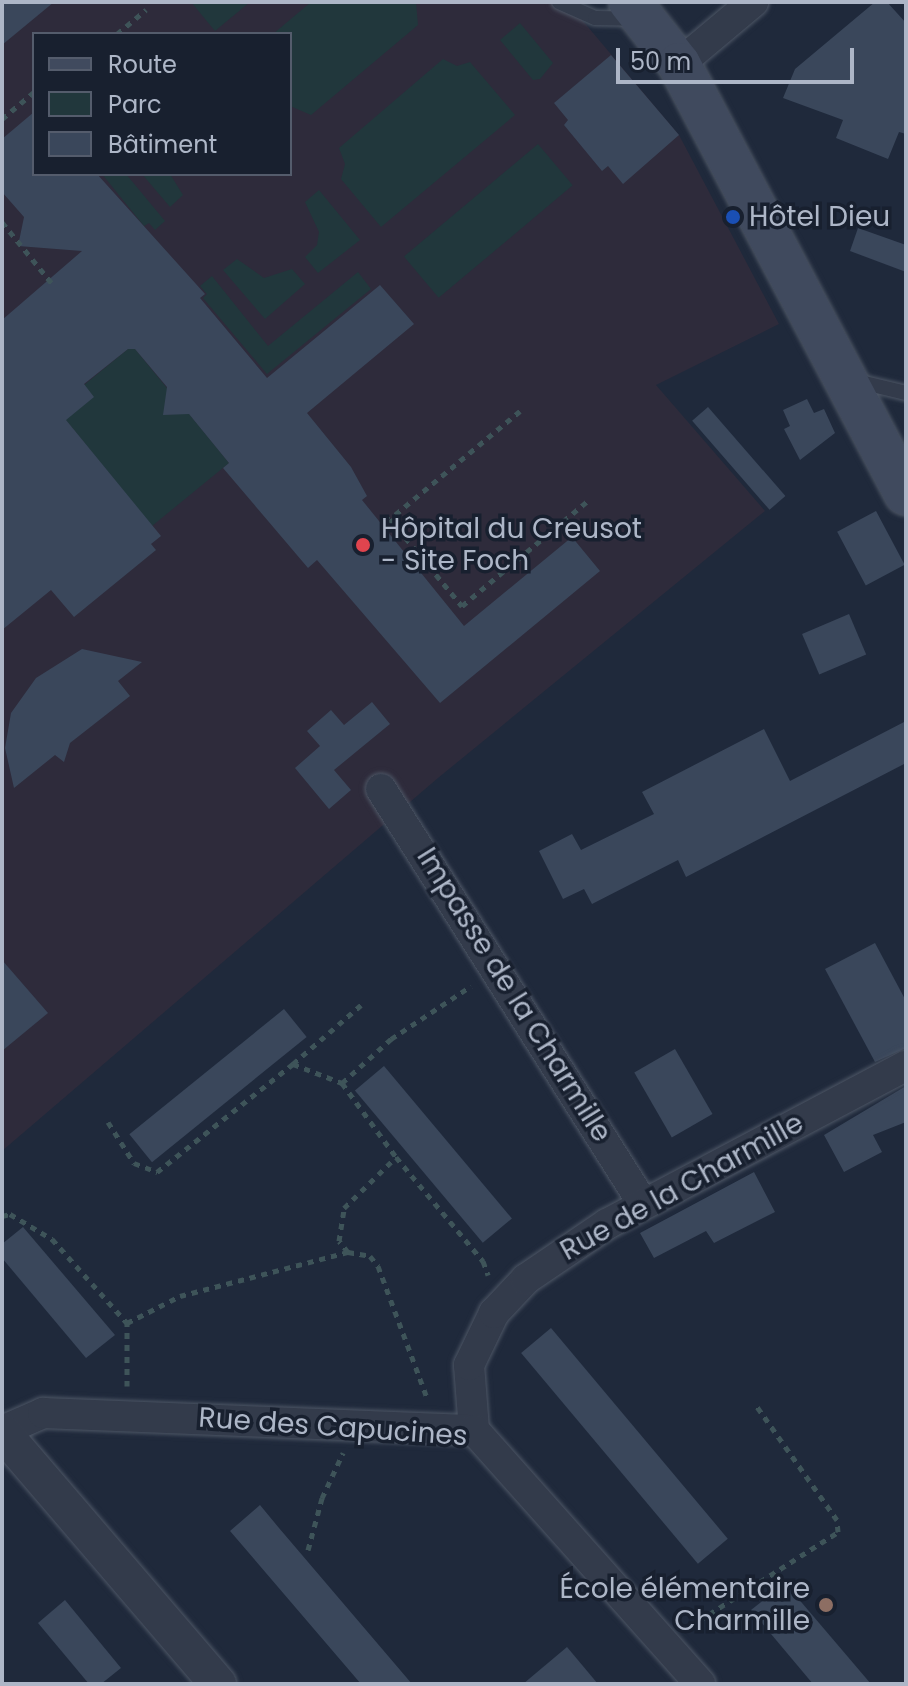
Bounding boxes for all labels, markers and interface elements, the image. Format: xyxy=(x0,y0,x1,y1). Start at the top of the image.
legend xyxy=(32,32,292,176)
scale bar xyxy=(620,32,858,82)
text: 50 m xyxy=(630,45,691,78)
text: Route xyxy=(108,48,177,81)
text: Parc xyxy=(108,88,162,121)
text: Bâtiment xyxy=(108,128,217,161)
place label: Hôtel Dieu xyxy=(749,200,890,234)
marker: Hôtel Dieu xyxy=(724,208,742,226)
place label: Hôpital du Creusot - Site Foch xyxy=(381,512,642,578)
marker: Hôpital du Creusot - Site Foch xyxy=(352,534,374,556)
street label: Impasse de la Charmille xyxy=(410,842,618,1148)
street label: Rue de la Charmille xyxy=(555,1106,809,1268)
street label: Rue des Capucines xyxy=(197,1401,469,1453)
place label: École élémentaire Charmille xyxy=(559,1572,810,1638)
marker: École élémentaire Charmille xyxy=(817,1596,835,1614)

